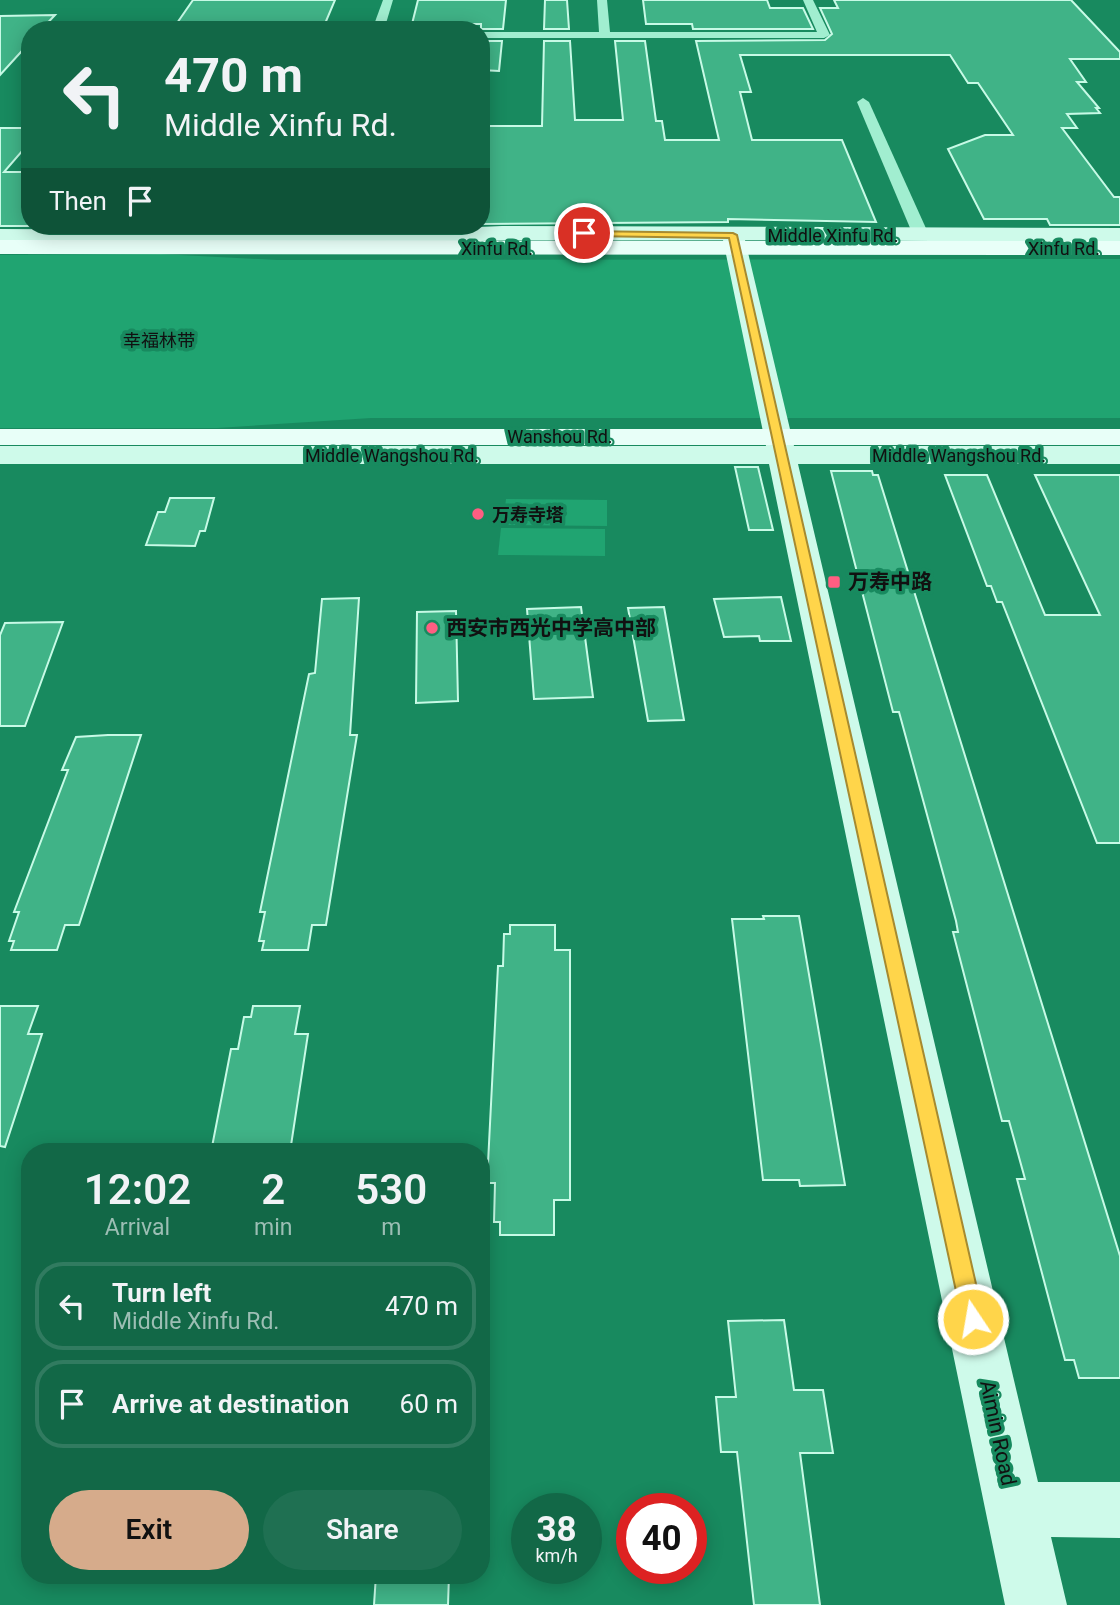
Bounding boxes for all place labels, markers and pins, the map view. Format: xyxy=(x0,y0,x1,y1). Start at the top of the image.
pin xyxy=(554,203,614,263)
place label: 万寿寺塔 xyxy=(492,504,564,525)
marker: 万寿寺塔 xyxy=(470,506,486,522)
place label: 万寿中路 xyxy=(848,570,932,594)
marker: 万寿中路 xyxy=(826,574,842,590)
place label: 西安市西光中学高中部 xyxy=(446,616,656,640)
marker: 西安市西光中学高中部 xyxy=(424,620,440,636)

